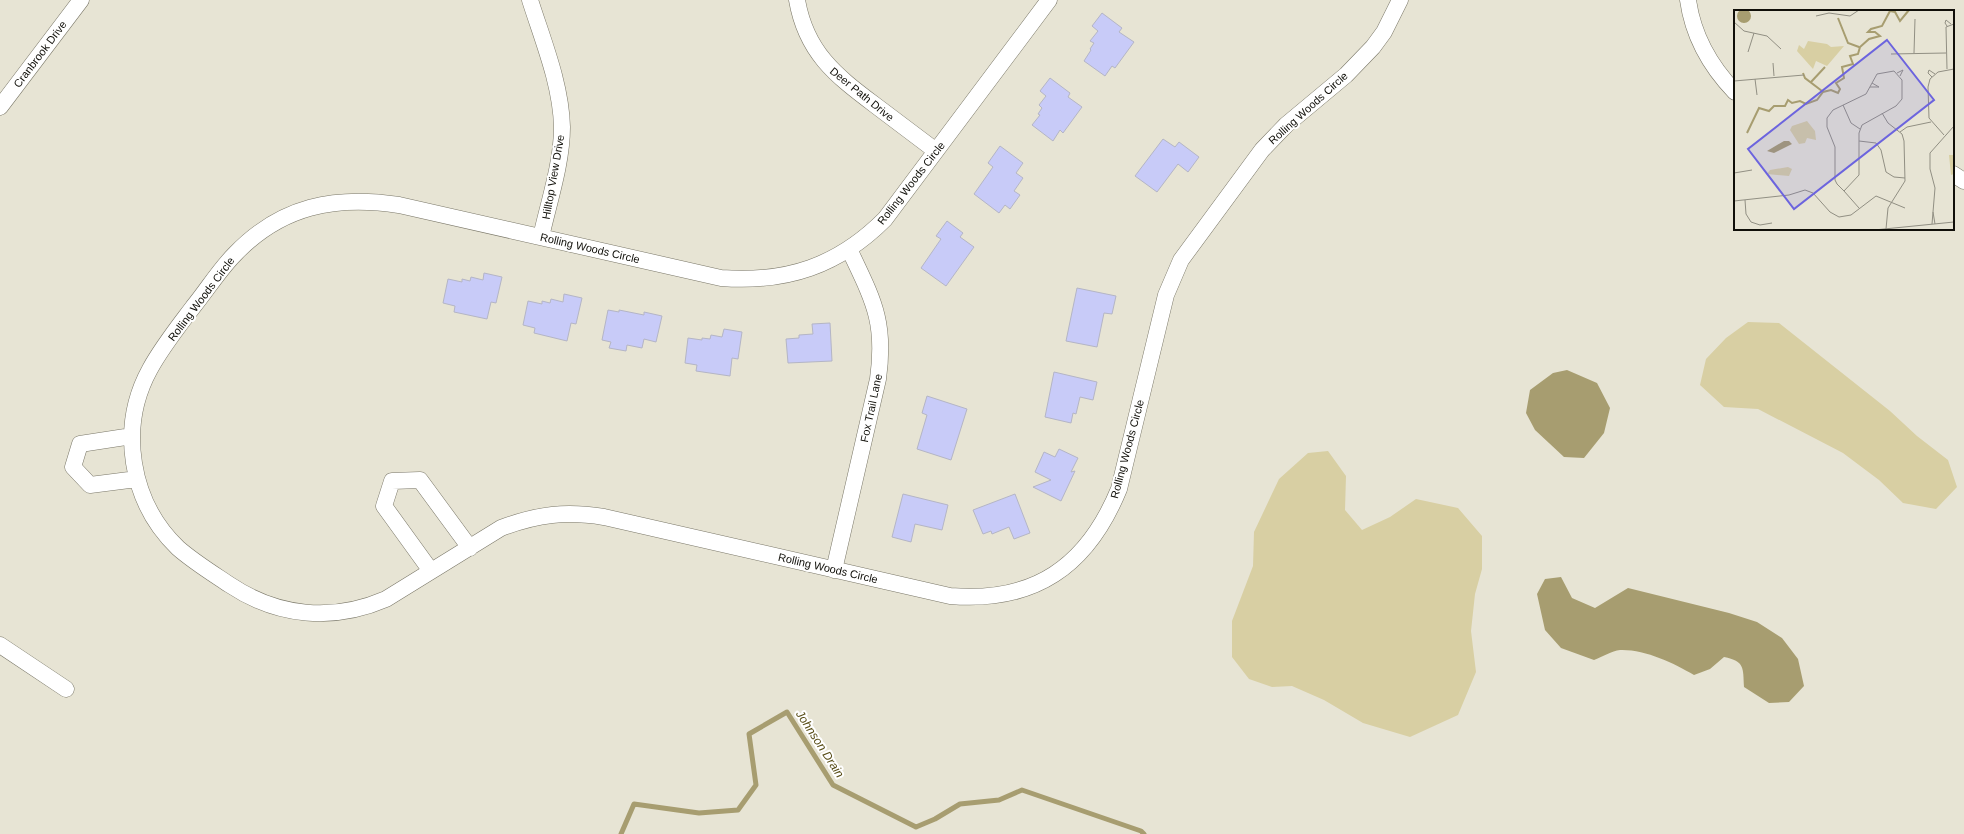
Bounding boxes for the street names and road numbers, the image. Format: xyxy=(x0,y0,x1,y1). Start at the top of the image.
street label: Cranbrook Drive xyxy=(11,18,69,90)
street label: Deer Path Drive xyxy=(828,65,896,123)
street label: Rolling Woods Circle xyxy=(1266,69,1350,147)
street label: Hilltop View Drive xyxy=(540,134,566,220)
street label: Rolling Woods Circle xyxy=(875,139,947,227)
street label: Rolling Woods Circle xyxy=(539,231,641,265)
street label: Rolling Woods Circle xyxy=(166,255,236,343)
street label: Fox Trail Lane xyxy=(858,373,884,443)
street label: Rolling Woods Circle xyxy=(1108,398,1146,500)
street label: Rolling Woods Circle xyxy=(777,551,879,585)

